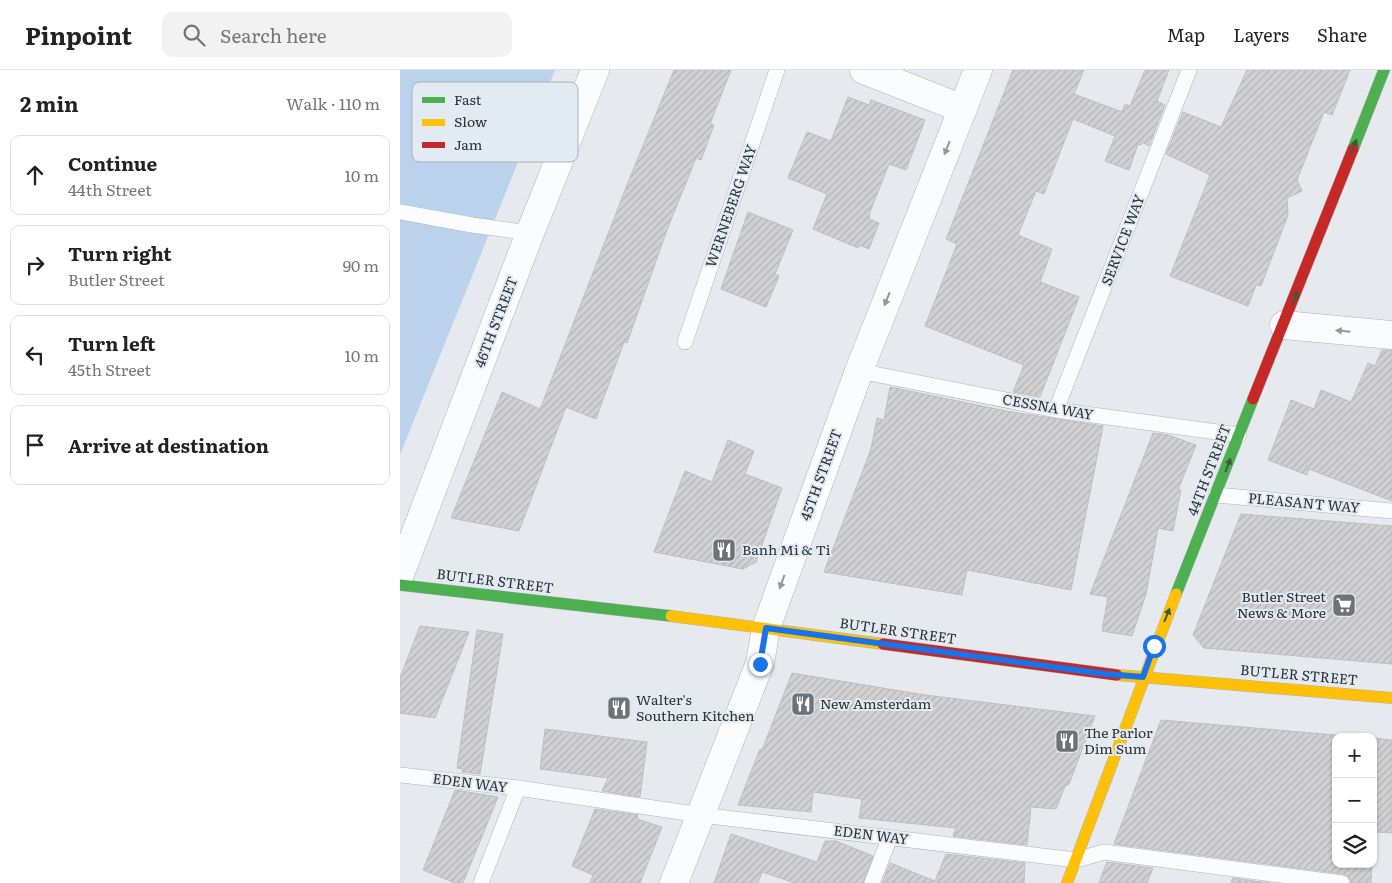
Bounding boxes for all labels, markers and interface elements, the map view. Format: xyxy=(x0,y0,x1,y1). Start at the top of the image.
search box xyxy=(162,12,512,57)
text: Pinpoint xyxy=(25,17,132,52)
icon: search xyxy=(180,21,208,49)
text: Search here xyxy=(220,21,327,49)
text: Map xyxy=(1167,21,1205,48)
text: Layers xyxy=(1233,21,1289,48)
text: Share xyxy=(1317,21,1367,48)
legend xyxy=(412,82,578,162)
text: 2 min xyxy=(20,87,79,118)
text: Fast xyxy=(454,89,482,109)
text: Walk · 110 m xyxy=(286,91,380,115)
text: Slow xyxy=(454,111,487,131)
text: Jam xyxy=(454,134,483,154)
one-way arrow xyxy=(1350,138,1358,153)
one-way arrow xyxy=(943,141,951,156)
street label: WERNEBERG WAY xyxy=(700,142,760,270)
text: Continue xyxy=(68,149,157,177)
icon: ahead xyxy=(21,161,49,189)
text: 10 m xyxy=(345,163,379,187)
text: 44th Street xyxy=(68,177,152,201)
street label: SERVICE WAY xyxy=(1095,191,1149,288)
text: Turn right xyxy=(68,239,172,267)
icon: right xyxy=(21,251,49,279)
text: 90 m xyxy=(343,253,379,277)
text: Butler Street xyxy=(68,267,165,291)
street label: 46TH STREET xyxy=(468,273,522,370)
one-way arrow xyxy=(1291,290,1299,305)
one-way arrow xyxy=(883,292,891,306)
one-way arrow xyxy=(1335,326,1351,334)
text: Turn left xyxy=(68,329,155,357)
icon: left xyxy=(21,341,49,369)
text: 10 m xyxy=(345,343,379,367)
text: 45th Street xyxy=(68,357,151,381)
street label: CESSNA WAY xyxy=(1001,388,1095,424)
street label: 44TH STREET xyxy=(1181,421,1235,518)
street label: 45TH STREET xyxy=(794,426,846,523)
icon: arrive xyxy=(21,431,49,459)
text: Arrive at destination xyxy=(68,431,269,459)
one-way arrow xyxy=(1224,457,1232,472)
street label: PLEASANT WAY xyxy=(1247,487,1361,517)
restaurant icon: Banh Mi & Ti xyxy=(711,537,737,563)
place label: Banh Mi & Ti xyxy=(742,539,831,559)
street label: BUTLER STREET xyxy=(435,563,555,597)
one-way arrow xyxy=(778,575,785,590)
place label: Butler Street News & More xyxy=(1237,586,1326,622)
supermarket icon: Butler Street News & More xyxy=(1331,592,1357,618)
one-way arrow xyxy=(1164,608,1171,623)
street label: BUTLER STREET xyxy=(838,612,958,648)
route start xyxy=(1143,635,1166,658)
route end xyxy=(749,653,772,676)
street label: BUTLER STREET xyxy=(1239,659,1359,689)
place label: Walter's Southern Kitchen xyxy=(636,689,755,725)
restaurant icon: New Amsterdam xyxy=(790,691,816,717)
place label: New Amsterdam xyxy=(820,693,932,713)
restaurant icon: Walter's Southern Kitchen xyxy=(606,695,632,721)
place label: The Parlor Dim Sum xyxy=(1084,722,1153,758)
restaurant icon: The Parlor Dim Sum xyxy=(1054,728,1080,754)
map controls xyxy=(1332,733,1377,868)
button: + xyxy=(1332,733,1377,778)
street label: EDEN WAY xyxy=(431,767,509,797)
button: − xyxy=(1332,778,1377,823)
street label: EDEN WAY xyxy=(832,819,910,849)
button: layers xyxy=(1332,823,1377,868)

